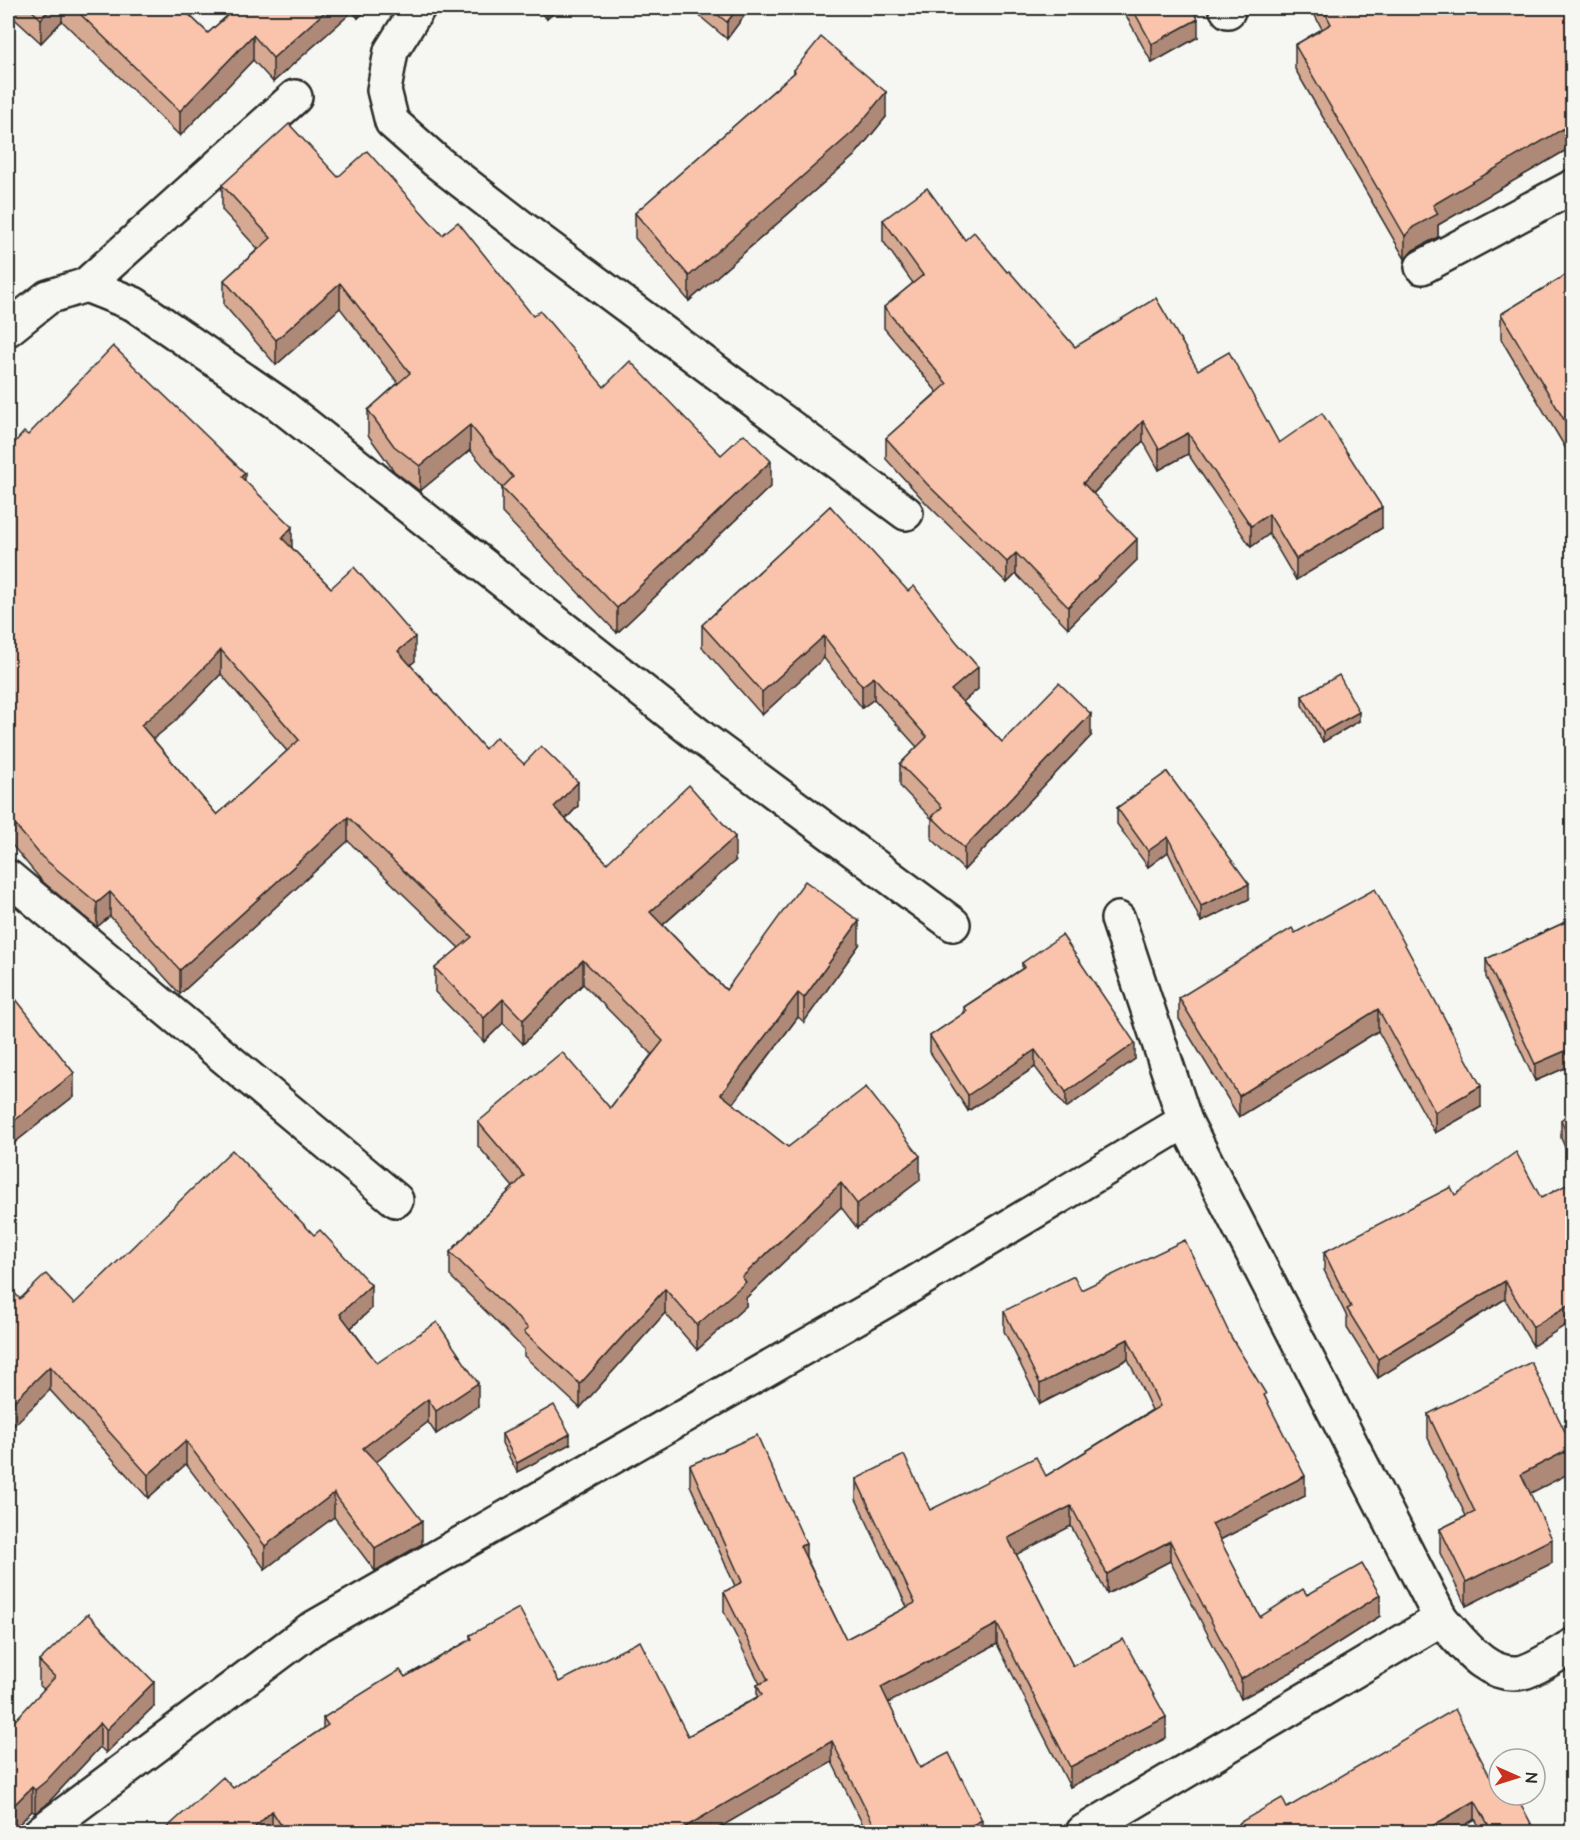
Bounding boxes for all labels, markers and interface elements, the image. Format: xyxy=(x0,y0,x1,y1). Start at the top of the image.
north arrow xyxy=(1487,1747,1547,1807)
text: N xyxy=(1520,1772,1542,1783)

